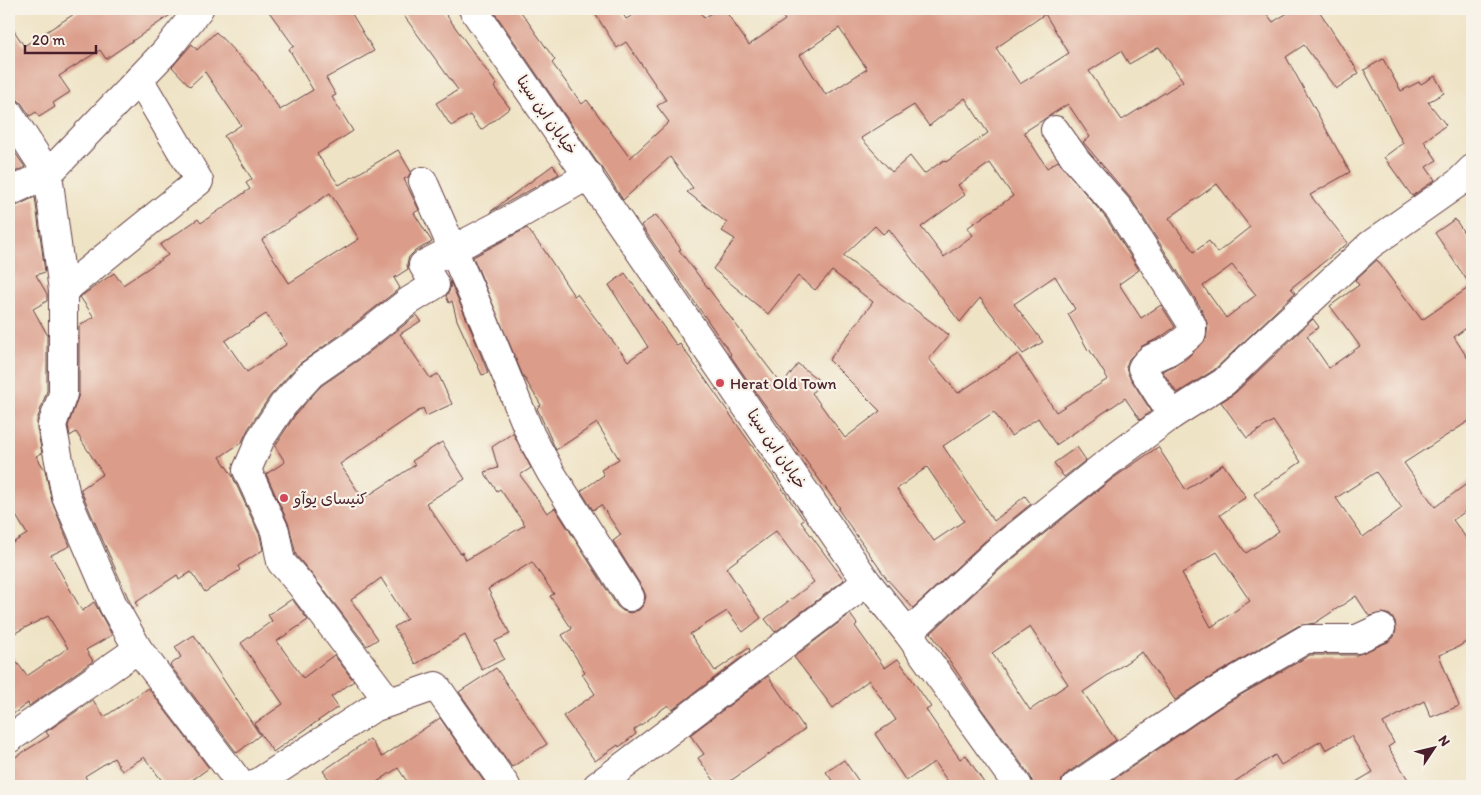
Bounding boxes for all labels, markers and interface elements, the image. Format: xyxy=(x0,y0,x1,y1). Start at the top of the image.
scale bar xyxy=(25,22,96,54)
text: 20 m xyxy=(32,31,66,49)
street label: خیابان ابن سینا xyxy=(513,72,581,158)
place label: Herat Old Town xyxy=(730,374,837,393)
marker: Herat Old Town xyxy=(714,377,726,389)
street label: خیابان ابن سینا xyxy=(743,405,811,493)
place label: کنیسای یوآو xyxy=(292,489,367,509)
marker: کنیسای یوآو xyxy=(278,492,290,504)
north arrow xyxy=(1408,722,1458,772)
text: N xyxy=(1435,732,1454,750)

